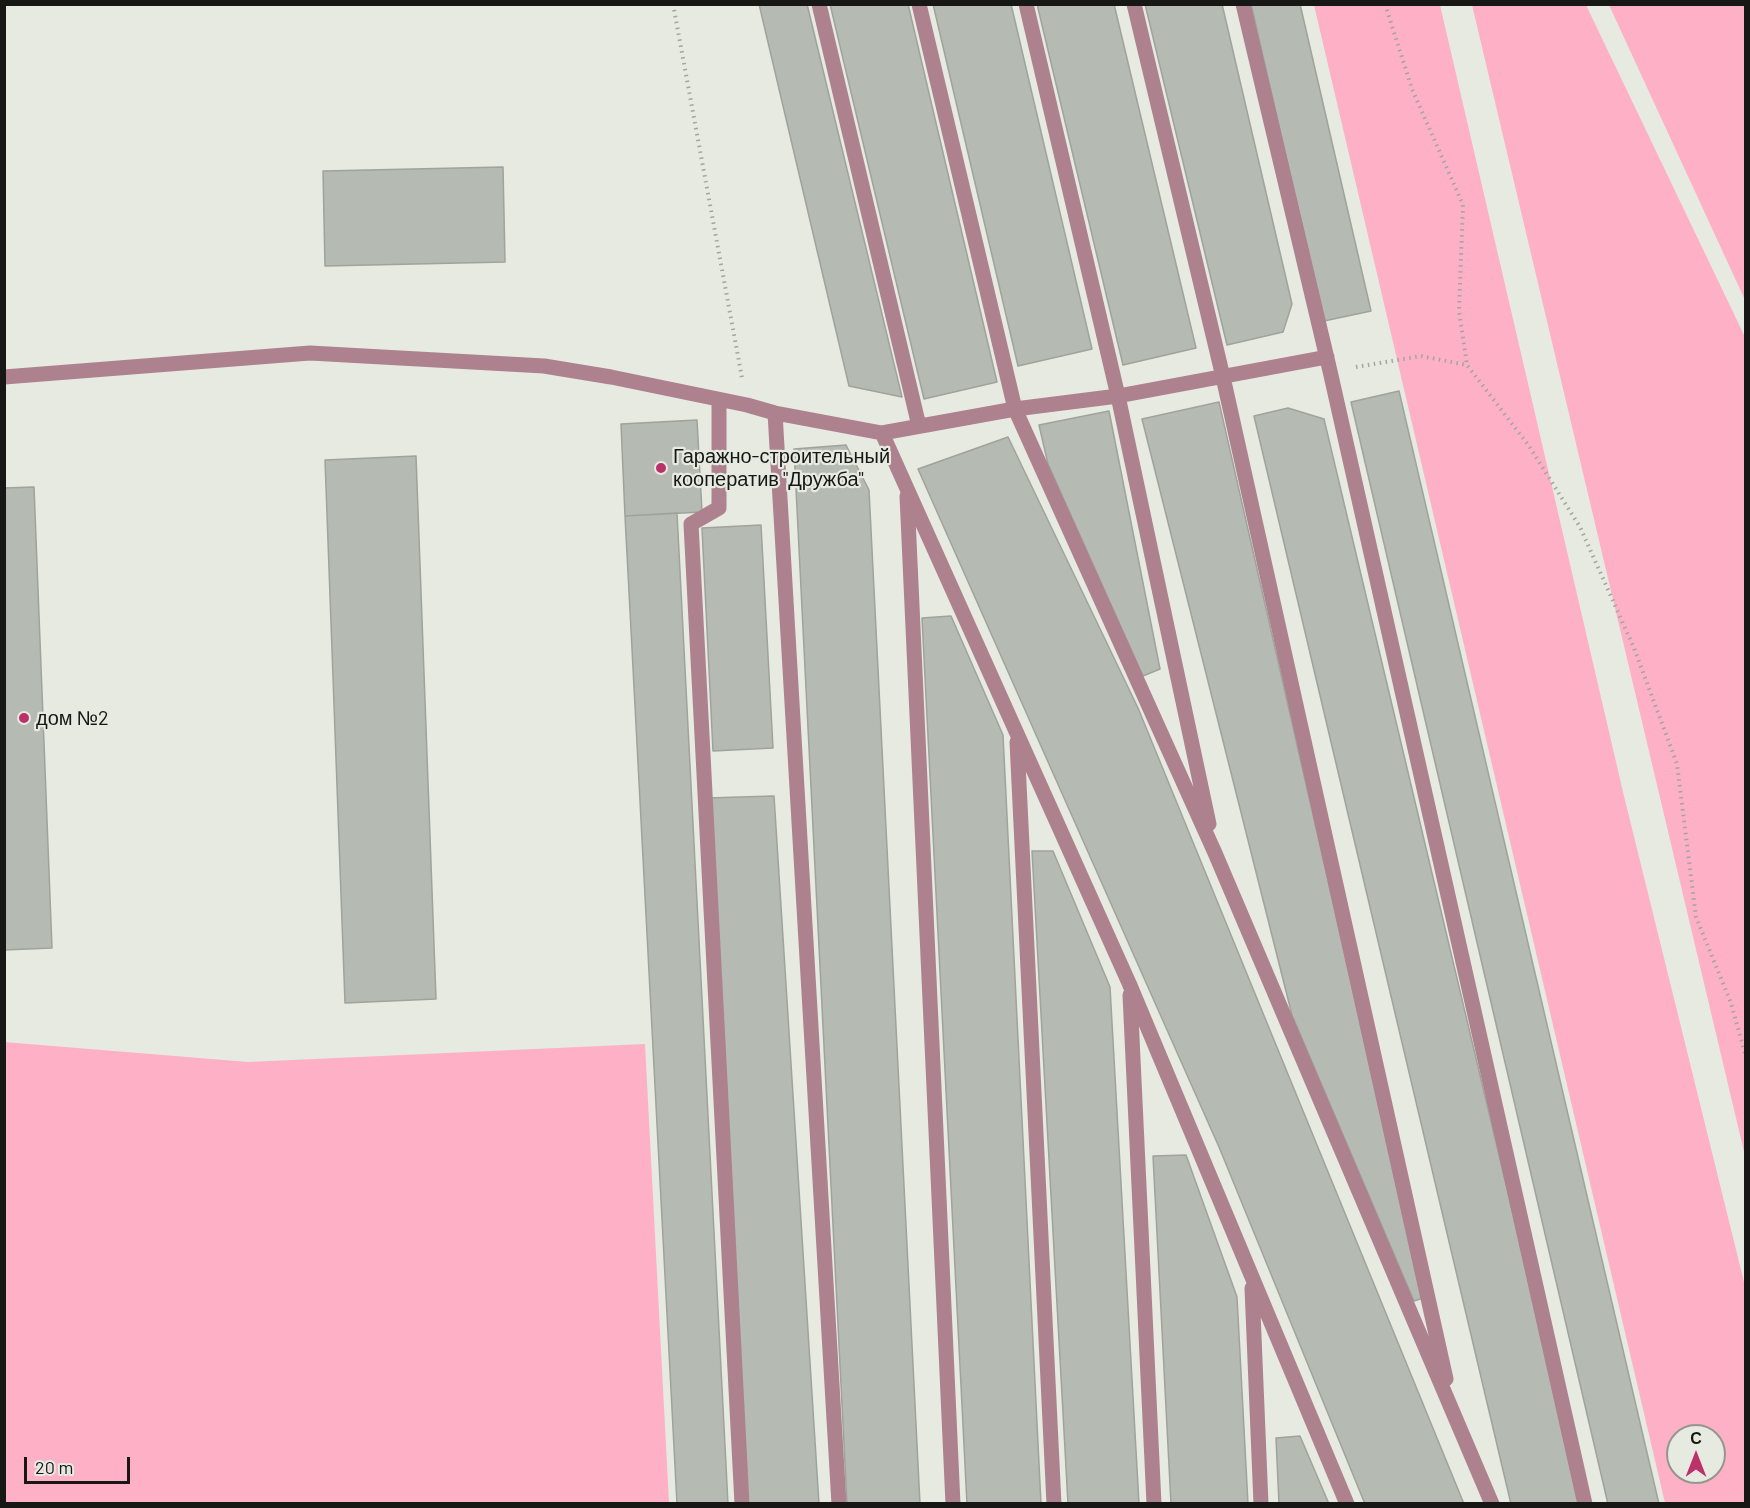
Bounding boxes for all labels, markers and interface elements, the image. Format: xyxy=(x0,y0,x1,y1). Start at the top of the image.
place label: Гаражно-строительный кооператив "Дружба" xyxy=(673,444,890,491)
marker: Гаражно-строительный кооператив "Дружба" xyxy=(654,461,668,475)
place label: дом №2 xyxy=(36,706,109,730)
marker: дом №2 xyxy=(17,711,31,725)
north arrow xyxy=(1666,1424,1726,1484)
text: С xyxy=(1690,1428,1702,1447)
scale bar xyxy=(27,1445,134,1483)
text: 20 m xyxy=(35,1456,73,1478)

